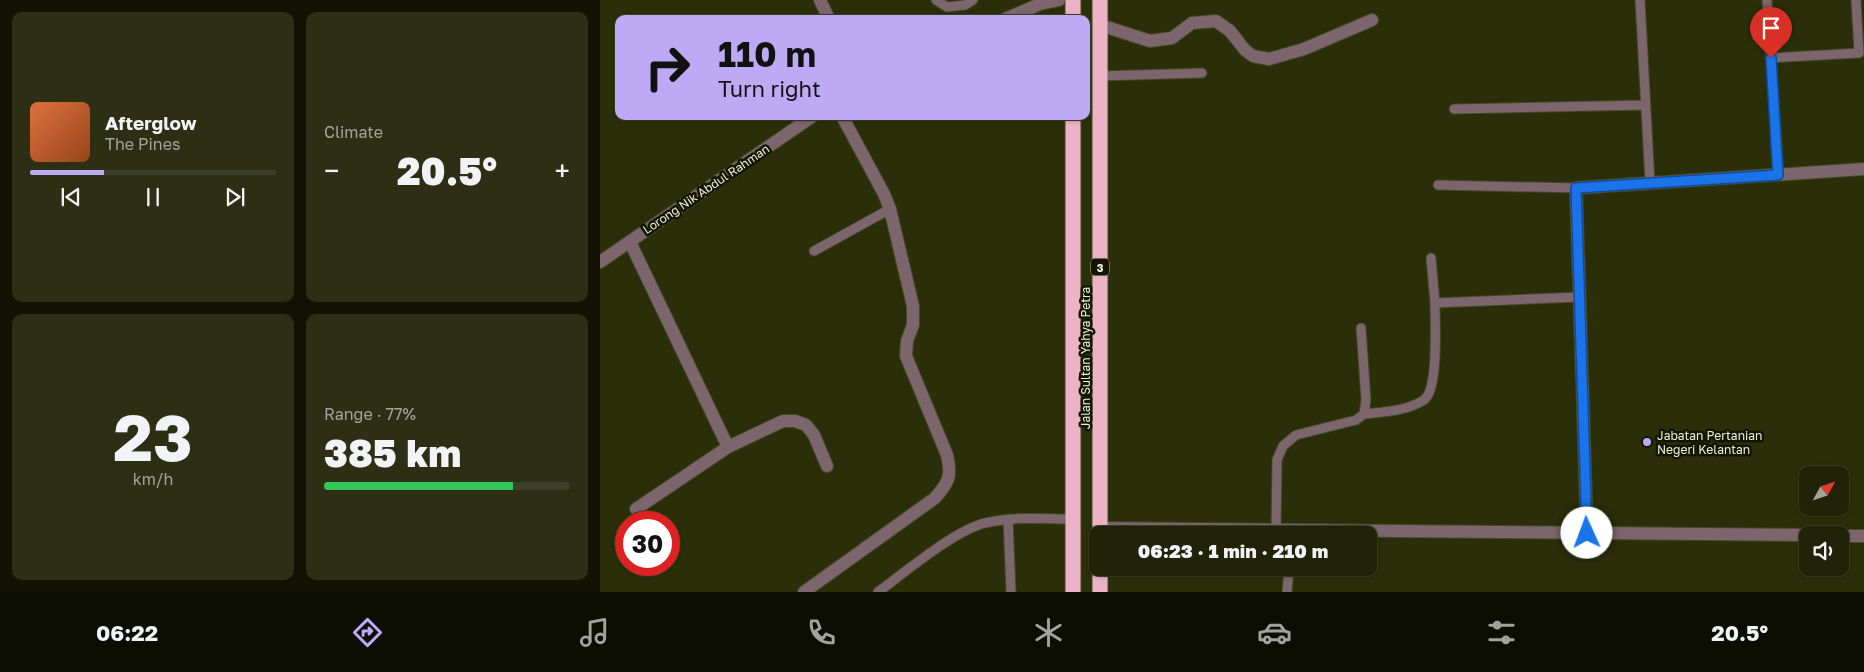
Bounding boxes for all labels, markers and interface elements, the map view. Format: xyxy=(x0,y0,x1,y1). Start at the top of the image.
pin xyxy=(1750,7,1792,58)
icon: arrive xyxy=(1757,14,1785,42)
text: 110 m xyxy=(718,33,816,75)
icon: right xyxy=(635,35,700,100)
text: Turn right xyxy=(718,75,821,102)
text: Afterglow xyxy=(105,111,196,134)
text: Climate xyxy=(324,122,383,142)
text: The Pines xyxy=(105,134,180,154)
street label: Lorong Nik Abdul Rahman xyxy=(640,141,772,237)
text: 20.5° xyxy=(397,148,497,193)
text: − xyxy=(324,154,339,187)
text: + xyxy=(555,154,570,187)
icon: previous xyxy=(57,183,85,211)
icon: pause xyxy=(139,183,167,211)
icon: next xyxy=(221,183,249,211)
road number: 3 xyxy=(1091,258,1109,276)
street label: Jalan Sultan Yahya Petra xyxy=(1078,287,1093,429)
text: 23 xyxy=(113,397,193,475)
text: Range · 77% xyxy=(324,404,416,424)
place label: Jabatan Pertanian Negeri Kelantan xyxy=(1657,428,1762,457)
text: 385 km xyxy=(324,430,461,475)
marker: Jabatan Pertanian Negeri Kelantan xyxy=(1641,436,1653,448)
north arrow xyxy=(1799,466,1849,516)
map controls xyxy=(1799,466,1849,576)
text: km/h xyxy=(133,469,173,489)
position arrow xyxy=(1560,506,1612,558)
speed limit sign: 30 xyxy=(615,511,680,576)
button: sound xyxy=(1799,526,1849,576)
text: 06:23 · 1 min · 210 m xyxy=(1138,539,1328,562)
icon: directions xyxy=(350,615,385,650)
icon: music xyxy=(577,615,612,650)
icon: phone xyxy=(804,615,839,650)
icon: climate xyxy=(1031,615,1066,650)
icon: car xyxy=(1257,615,1292,650)
icon: filters xyxy=(1484,615,1519,650)
text: 06:22 xyxy=(96,619,158,646)
text: 20.5° xyxy=(1711,619,1768,646)

